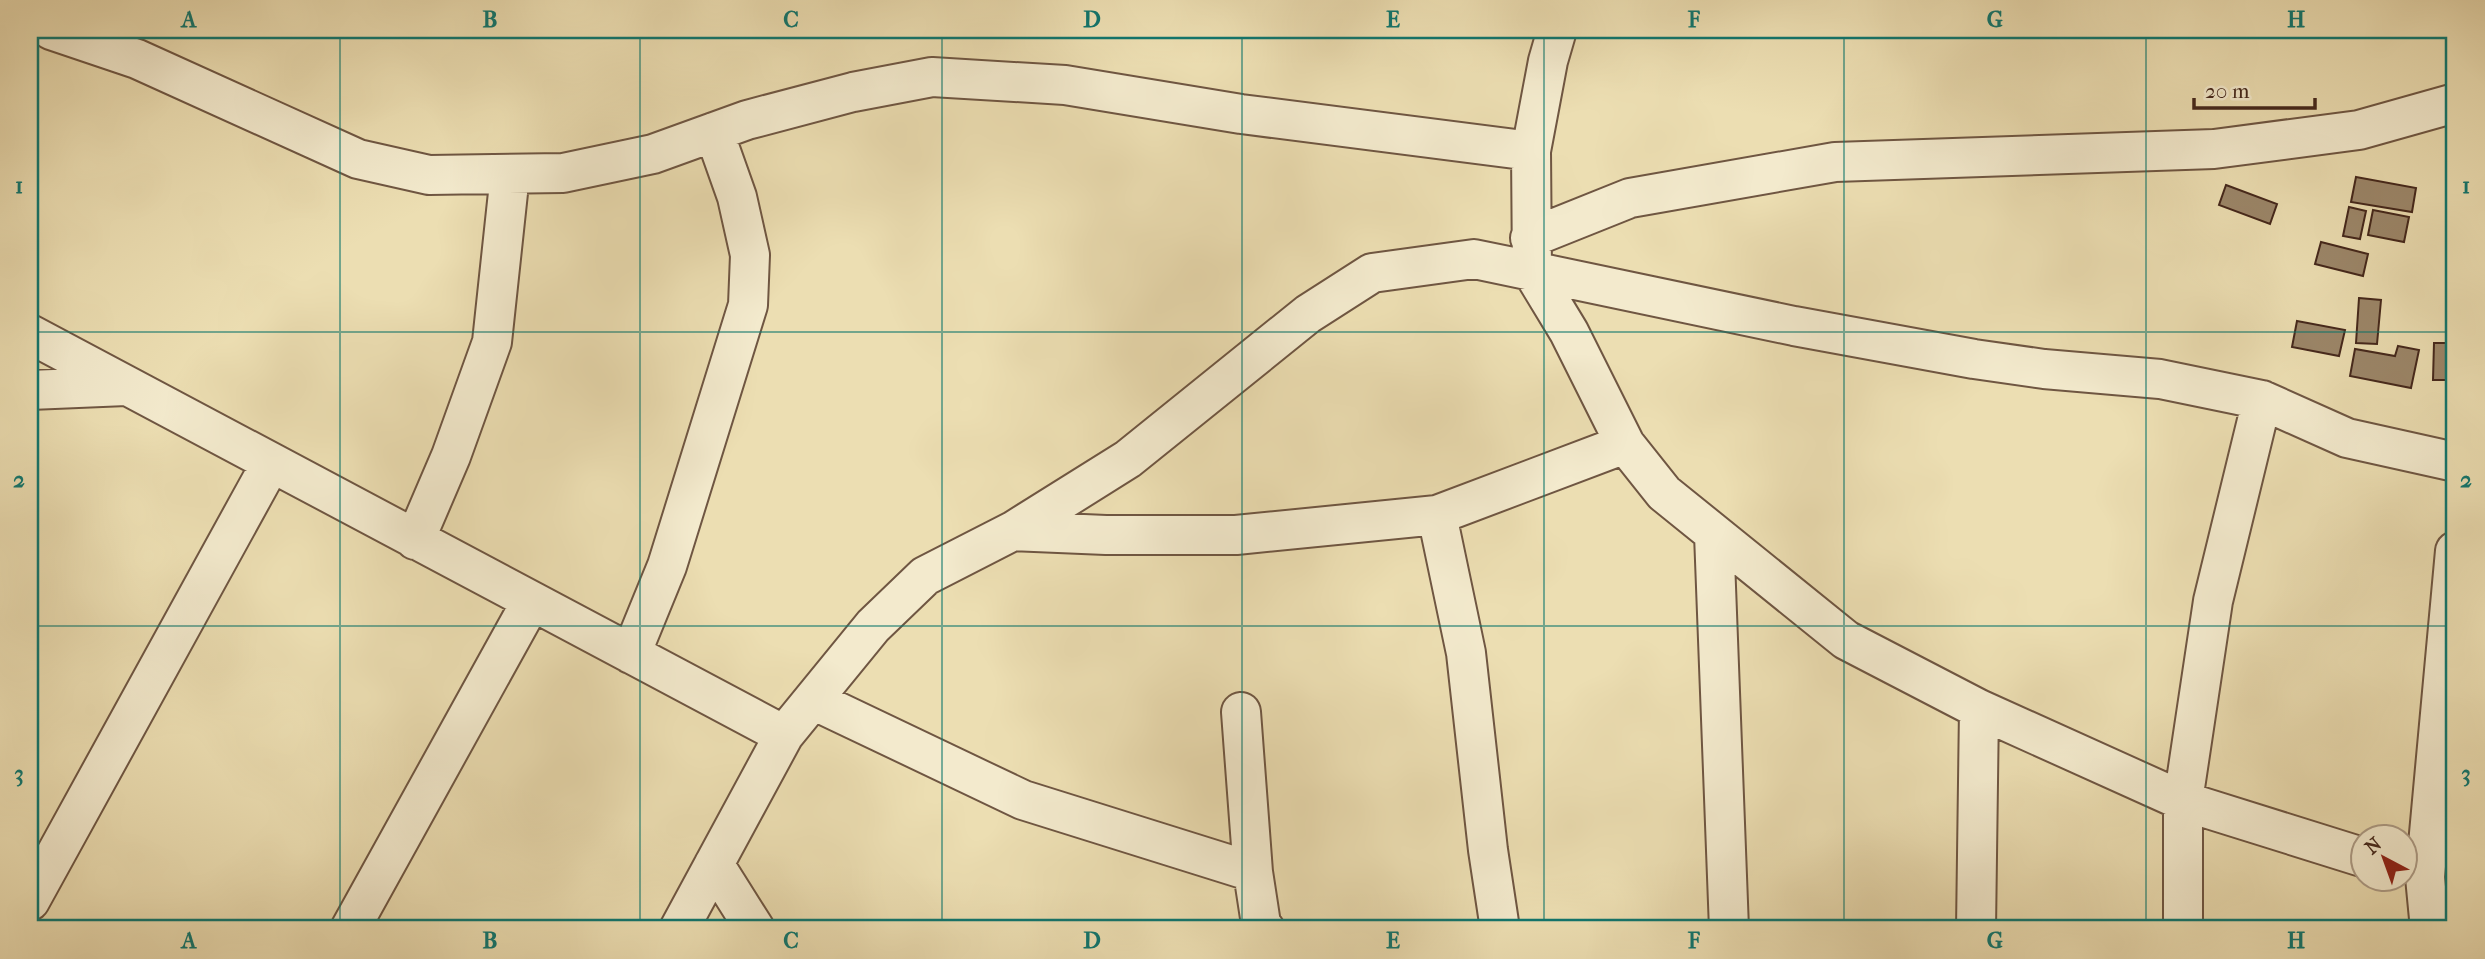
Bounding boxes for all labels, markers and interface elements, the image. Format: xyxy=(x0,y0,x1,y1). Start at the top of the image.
text: A xyxy=(180,6,198,33)
text: B xyxy=(483,6,498,33)
text: C xyxy=(783,6,799,33)
text: D xyxy=(1083,6,1101,33)
text: E xyxy=(1386,6,1400,33)
text: F xyxy=(1687,6,1701,33)
text: G xyxy=(1987,6,2003,33)
text: H xyxy=(2287,6,2305,33)
scale bar xyxy=(2194,66,2315,110)
text: 20 m xyxy=(2205,79,2250,103)
text: 1 xyxy=(15,172,23,199)
text: 1 xyxy=(2462,172,2470,199)
text: 2 xyxy=(13,466,25,493)
text: 2 xyxy=(2460,466,2472,493)
text: 3 xyxy=(14,760,24,787)
text: 3 xyxy=(2461,760,2471,787)
north arrow xyxy=(2348,822,2418,892)
text: N xyxy=(2361,833,2387,859)
text: A xyxy=(180,927,198,954)
text: B xyxy=(483,927,498,954)
text: C xyxy=(783,927,799,954)
text: D xyxy=(1083,927,1101,954)
text: E xyxy=(1386,927,1400,954)
text: F xyxy=(1687,927,1701,954)
text: G xyxy=(1987,927,2003,954)
text: H xyxy=(2287,927,2305,954)

